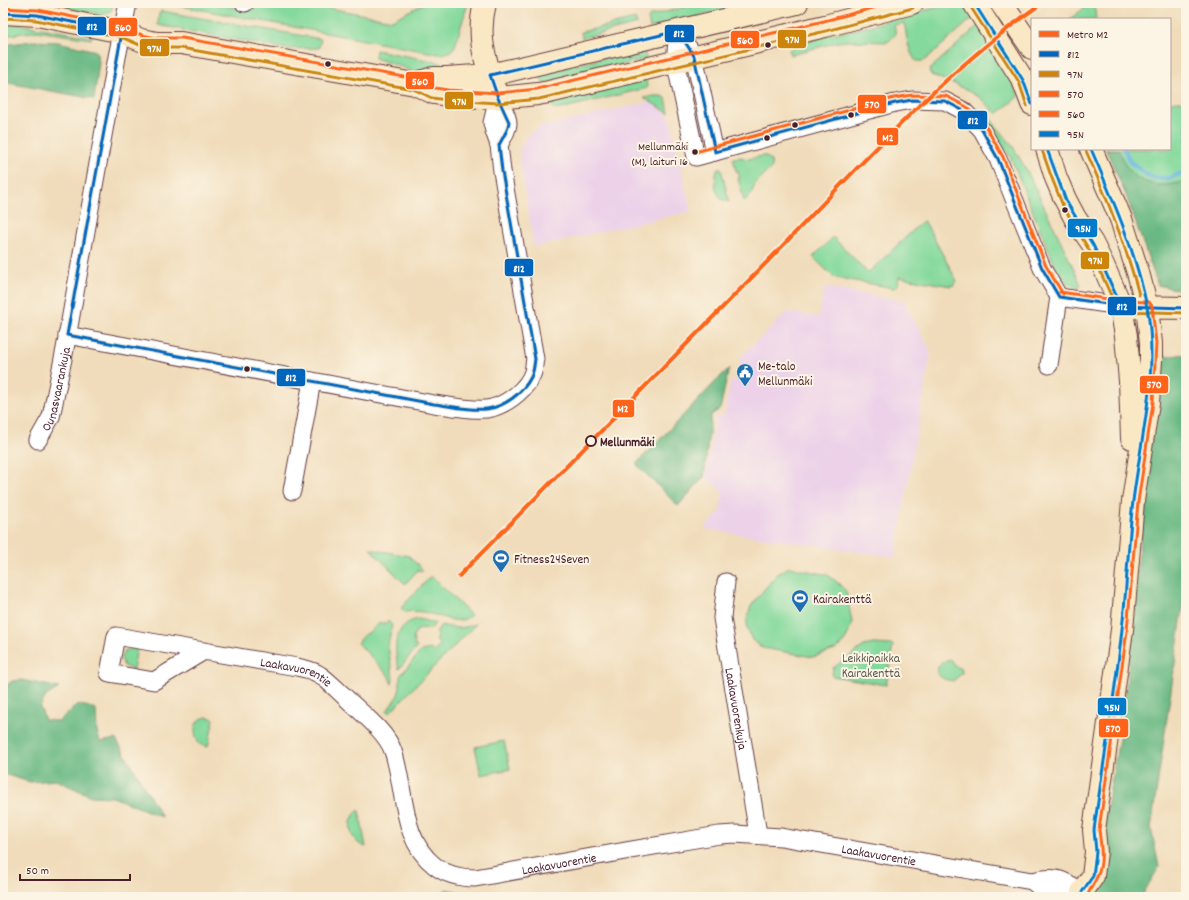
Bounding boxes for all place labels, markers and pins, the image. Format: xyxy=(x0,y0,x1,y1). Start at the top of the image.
unlabelled marker xyxy=(763,40,773,50)
unlabelled marker xyxy=(323,59,333,69)
unlabelled marker xyxy=(846,110,856,120)
unlabelled marker xyxy=(790,120,800,130)
unlabelled marker xyxy=(762,133,772,143)
place label: Mellunmäki (M), laituri 16 xyxy=(632,139,688,171)
marker: Mellunmäki (M), laituri 16 xyxy=(690,147,700,157)
unlabelled marker xyxy=(1060,205,1070,215)
place label: Me-talo Mellunmäki xyxy=(758,358,813,392)
public building icon: Me-talo Mellunmäki xyxy=(735,362,755,387)
unlabelled marker xyxy=(242,364,252,374)
place label: Mellunmäki xyxy=(600,434,655,453)
marker: Mellunmäki xyxy=(585,435,597,447)
sports icon: Fitness24Seven xyxy=(491,548,511,573)
place label: Fitness24Seven xyxy=(514,551,589,570)
sports icon: Kairakenttä xyxy=(790,588,810,613)
place label: Kairakenttä xyxy=(813,591,872,610)

